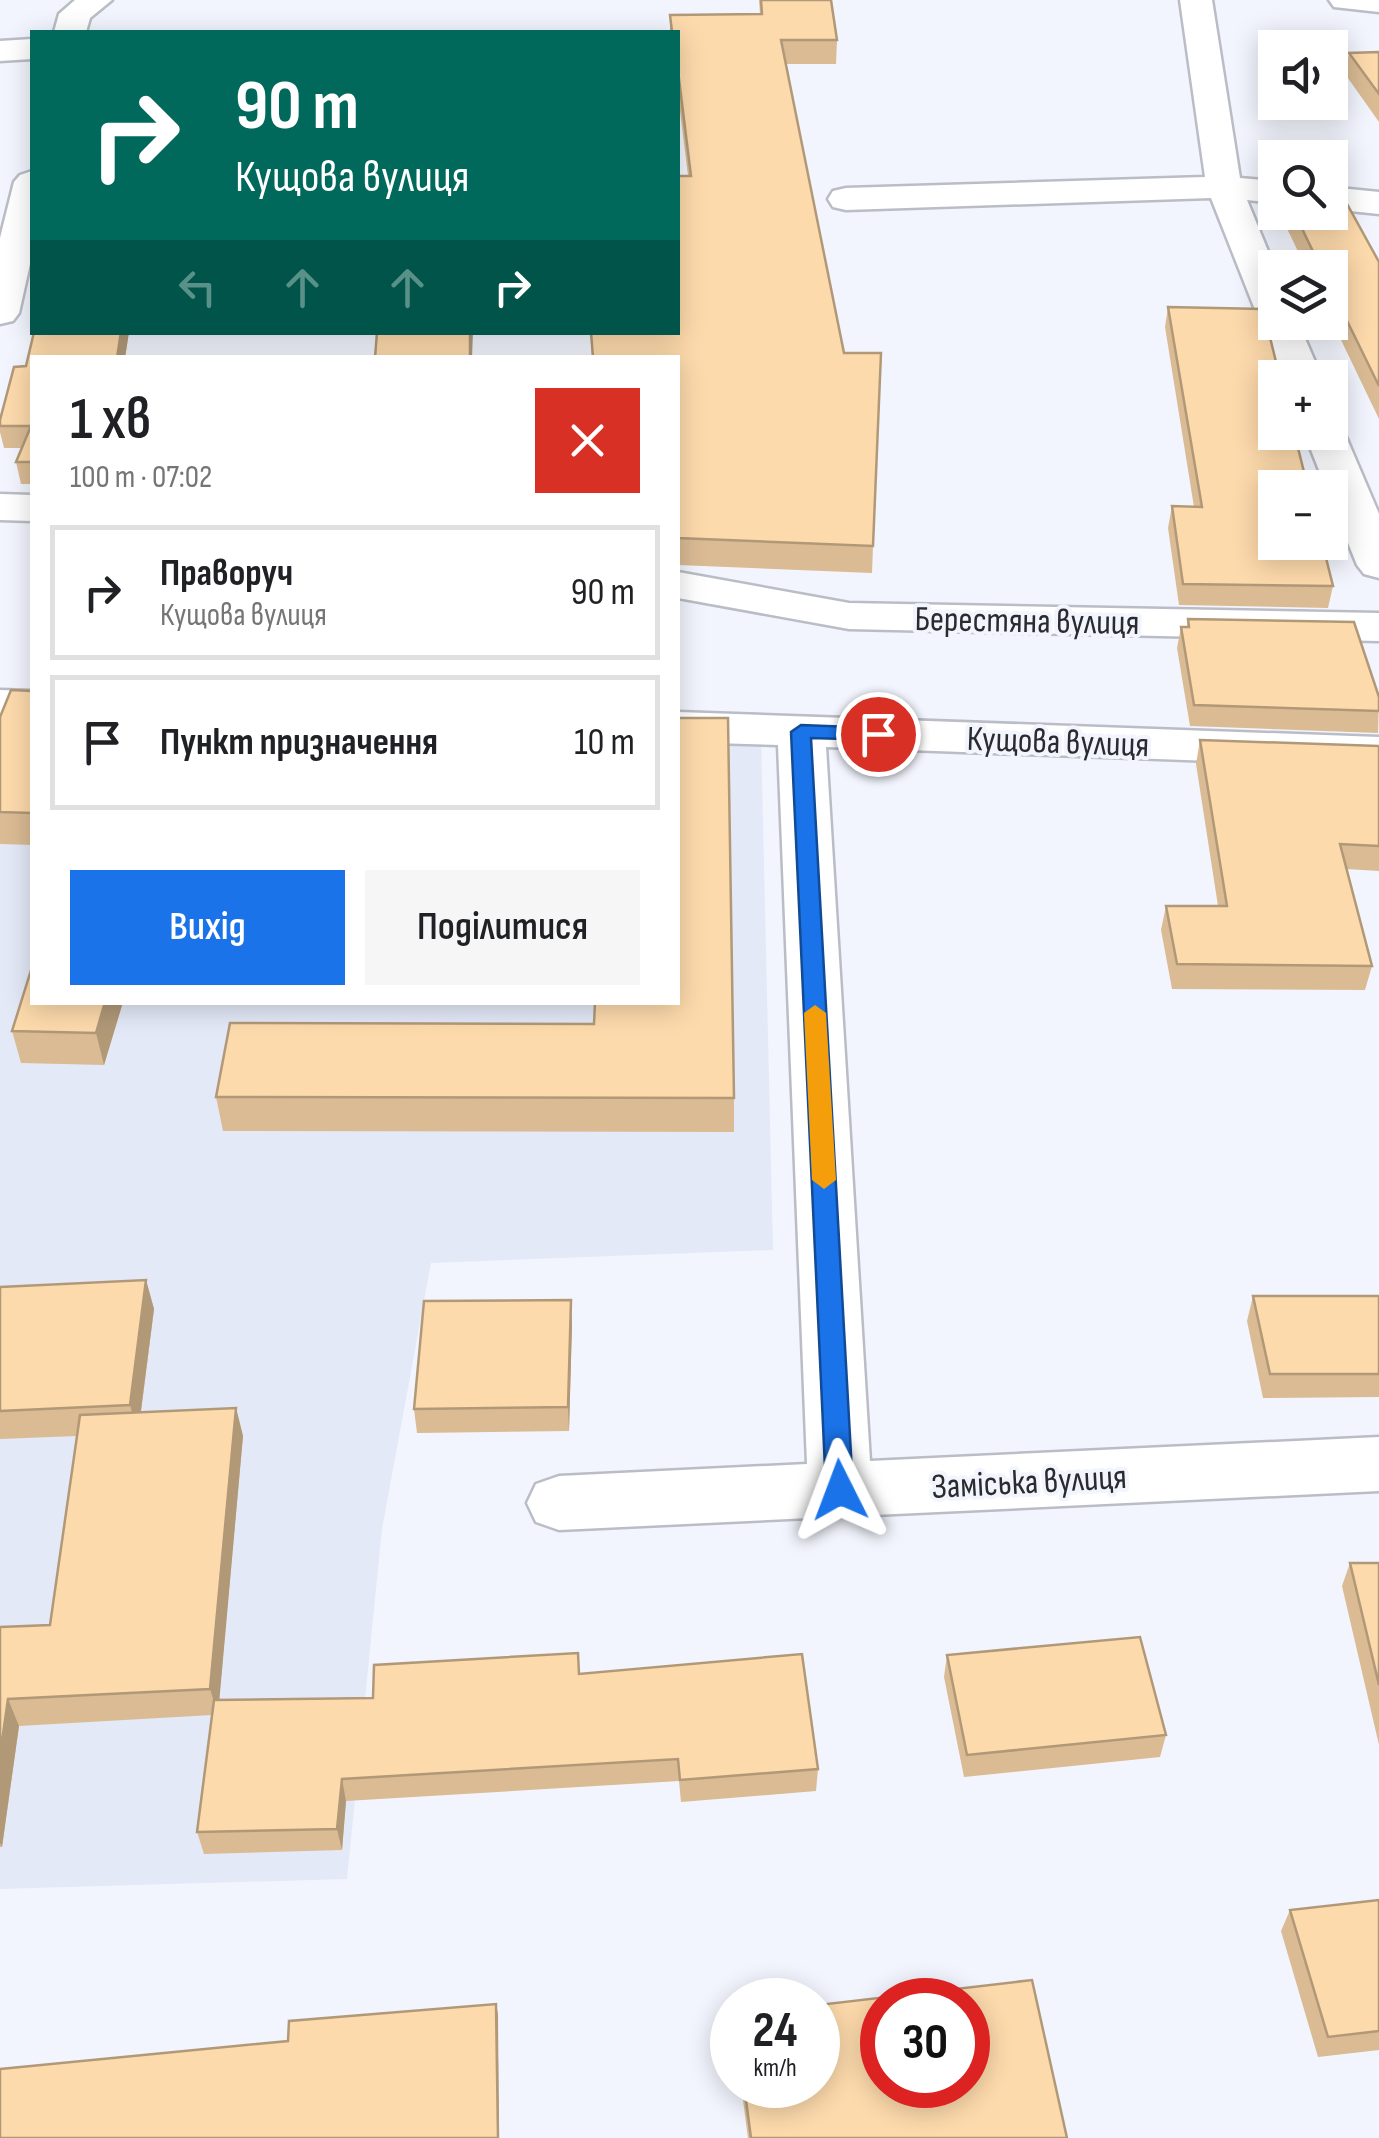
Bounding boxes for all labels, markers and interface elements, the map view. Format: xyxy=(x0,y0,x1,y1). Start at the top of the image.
map controls xyxy=(1258,30,1348,560)
button: sound xyxy=(1258,30,1348,120)
text: 90 m xyxy=(235,65,359,149)
icon: right xyxy=(70,70,200,200)
button: search xyxy=(1258,140,1348,230)
text: Кущова вулиця xyxy=(235,150,469,205)
button: layers xyxy=(1258,250,1348,340)
icon: left xyxy=(170,260,225,315)
icon: ahead xyxy=(275,260,330,315)
icon: ahead xyxy=(380,260,435,315)
icon: right xyxy=(485,260,540,315)
button: + xyxy=(1258,360,1348,450)
text: 1 хв xyxy=(70,384,151,456)
button: close xyxy=(535,388,640,493)
text: 100 m · 07:02 xyxy=(70,458,212,497)
button: − xyxy=(1258,470,1348,560)
text: Праворуч xyxy=(160,551,293,596)
icon: right xyxy=(75,565,130,620)
text: 90 m xyxy=(571,570,635,615)
text: Кущова вулиця xyxy=(160,596,327,635)
street label: Берестяна вулиця xyxy=(914,598,1140,645)
pin xyxy=(836,692,921,777)
icon: arrive xyxy=(851,707,906,762)
icon: arrive xyxy=(75,715,130,770)
street label: Кущова вулиця xyxy=(966,718,1150,767)
text: Пункт призначення xyxy=(160,720,438,765)
text: 10 m xyxy=(574,720,635,765)
button: Вихід xyxy=(70,870,345,985)
button: Поділитися xyxy=(365,870,640,985)
position arrow xyxy=(788,1438,892,1542)
street label: Заміська вулиця xyxy=(930,1456,1128,1509)
speed limit sign: 30 xyxy=(860,1978,990,2108)
text: 24 xyxy=(753,2001,797,2061)
text: km/h xyxy=(753,2053,797,2084)

